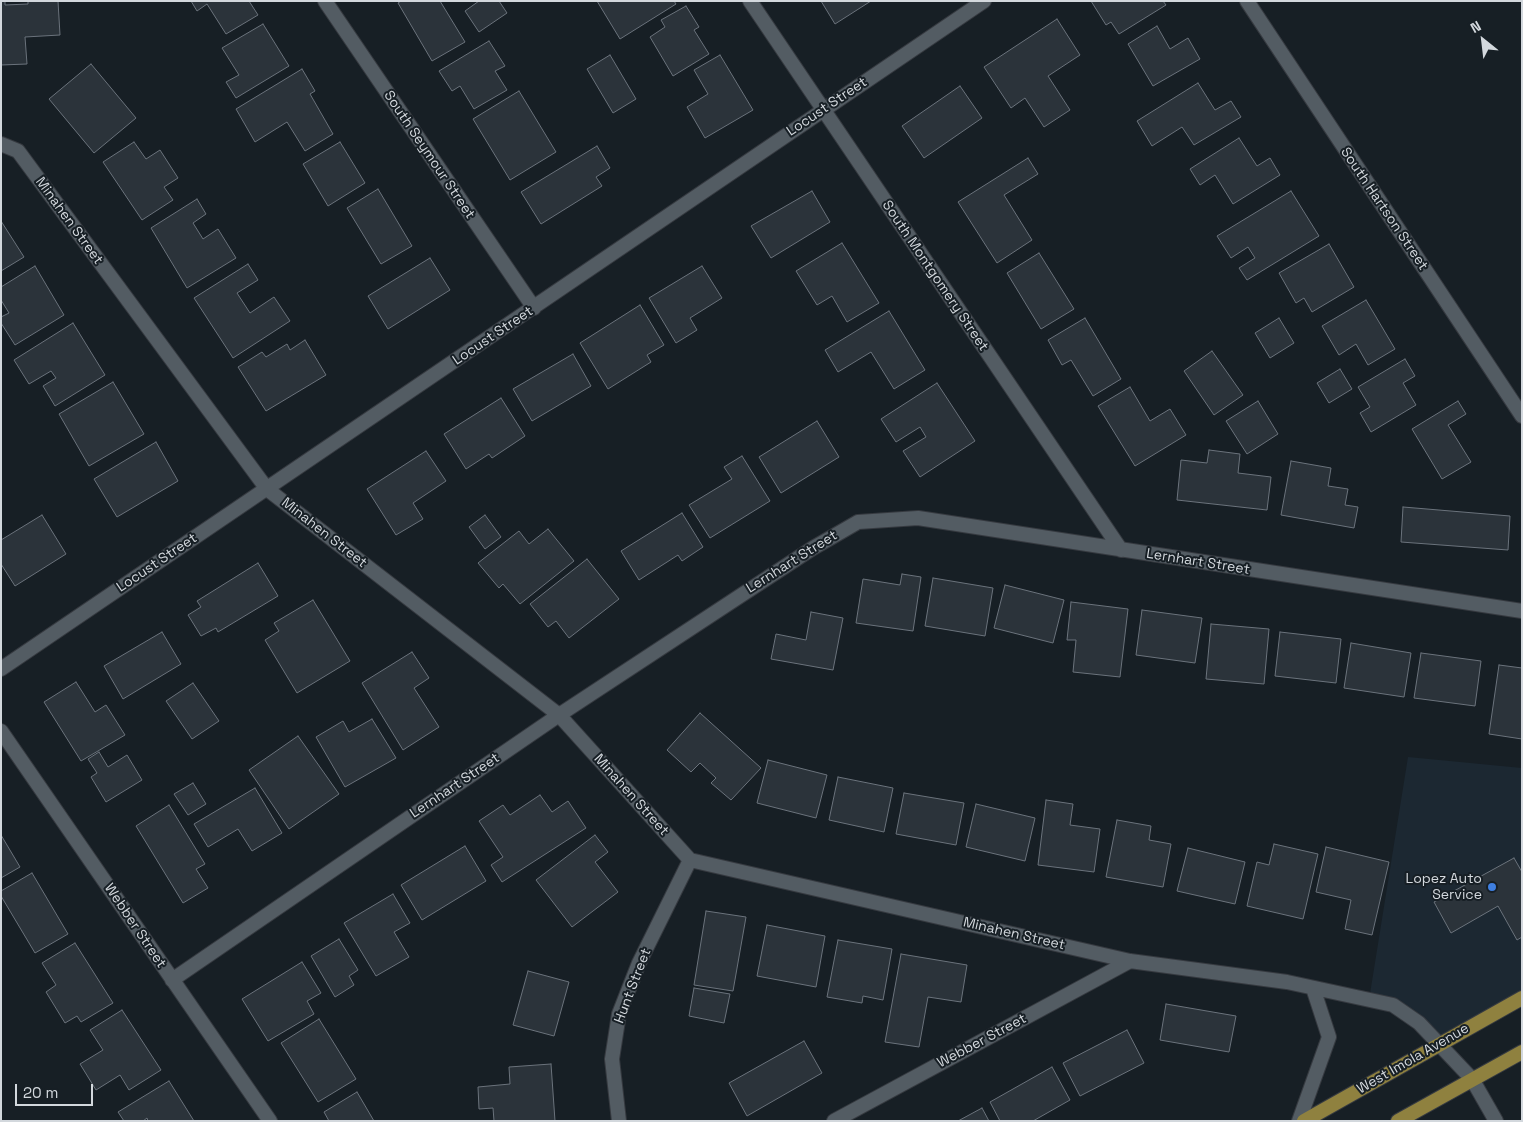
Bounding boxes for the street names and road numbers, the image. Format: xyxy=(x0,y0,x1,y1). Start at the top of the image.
street label: Locust Street xyxy=(784,74,870,140)
street label: South Seymour Street xyxy=(380,88,478,222)
street label: South Hartson Street xyxy=(1337,144,1431,274)
street label: Minahen Street xyxy=(32,174,106,268)
street label: South Montgomery Street xyxy=(878,198,992,354)
street label: Locust Street xyxy=(450,303,536,369)
street label: Minahen Street xyxy=(278,494,370,572)
street label: Lernhart Street xyxy=(743,527,841,597)
street label: Locust Street xyxy=(114,530,200,596)
street label: Lernhart Street xyxy=(1145,546,1251,578)
street label: Lernhart Street xyxy=(407,750,503,822)
street label: Minahen Street xyxy=(590,751,672,839)
street label: Webber Street xyxy=(101,881,169,971)
street label: Minahen Street xyxy=(961,914,1067,954)
street label: Hunt Street xyxy=(611,946,655,1026)
street label: Webber Street xyxy=(935,1011,1029,1071)
street label: West Imola Avenue xyxy=(1354,1020,1472,1098)

